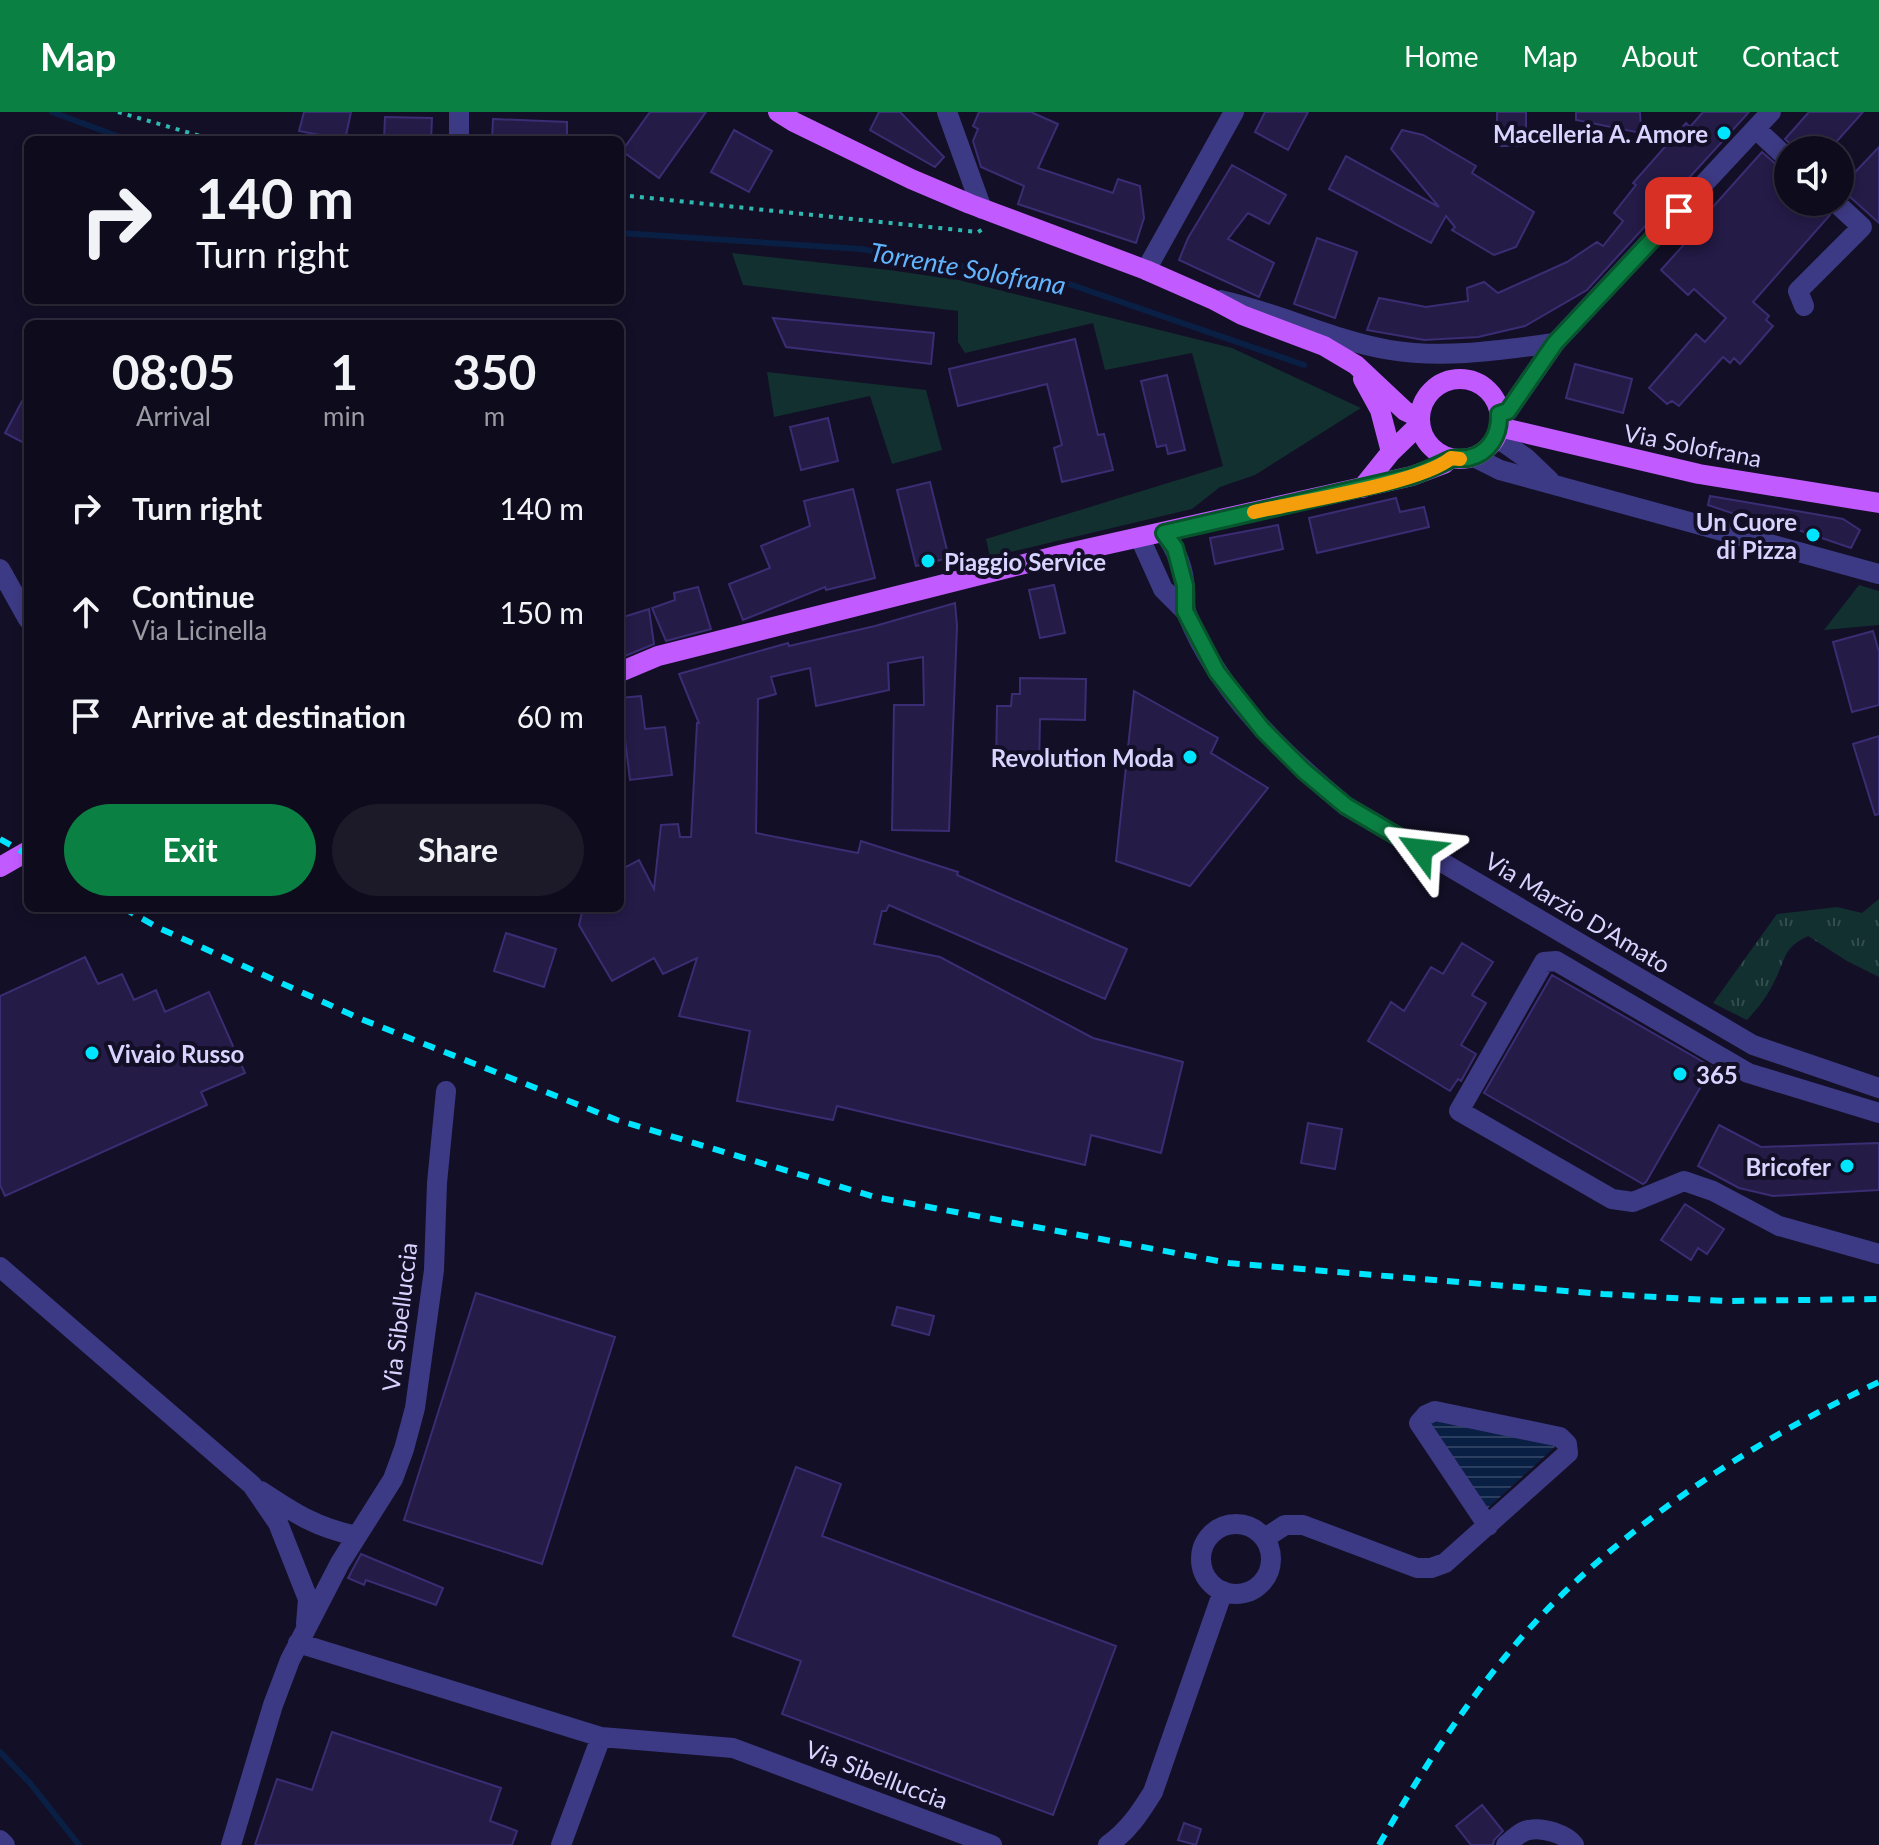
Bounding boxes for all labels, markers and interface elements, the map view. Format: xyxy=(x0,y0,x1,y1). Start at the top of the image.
text: Map xyxy=(40,33,116,79)
text: Home xyxy=(1404,39,1479,73)
text: Map xyxy=(1523,39,1578,73)
text: About xyxy=(1622,39,1698,73)
text: Contact xyxy=(1742,39,1839,73)
place label: Macelleria A. Amore xyxy=(1493,119,1708,148)
marker: Macelleria A. Amore xyxy=(1715,124,1733,142)
map controls xyxy=(1774,136,1854,216)
button: sound xyxy=(1774,136,1854,216)
text: 140 m xyxy=(196,164,354,231)
icon: right xyxy=(64,168,168,272)
pin xyxy=(1645,177,1713,245)
icon: arrive xyxy=(1657,189,1701,233)
text: Turn right xyxy=(196,232,349,276)
water label: Torrente Solofrana xyxy=(868,235,1068,301)
text: 08:05 xyxy=(112,343,235,400)
text: 1 xyxy=(330,343,358,400)
text: 350 xyxy=(453,343,536,400)
text: Arrival xyxy=(136,400,211,432)
text: min xyxy=(323,400,365,432)
text: m xyxy=(484,400,505,432)
street label: Via Solofrana xyxy=(1622,417,1764,473)
icon: right xyxy=(64,486,108,530)
text: Turn right xyxy=(132,490,262,526)
text: 140 m xyxy=(499,490,584,526)
place label: Un Cuore di Pizza xyxy=(1696,507,1797,564)
marker: Un Cuore di Pizza xyxy=(1804,526,1822,544)
place label: Piaggio Service xyxy=(944,547,1106,576)
marker: Piaggio Service xyxy=(919,552,937,570)
text: Continue xyxy=(132,578,255,614)
icon: ahead xyxy=(64,590,108,634)
text: 150 m xyxy=(499,594,584,630)
text: Via Licinella xyxy=(132,614,267,646)
icon: arrive xyxy=(64,694,108,738)
text: Arrive at destination xyxy=(132,698,406,734)
text: 60 m xyxy=(517,698,584,734)
place label: Revolution Moda xyxy=(991,743,1174,772)
marker: Revolution Moda xyxy=(1181,748,1199,766)
button: Exit xyxy=(64,804,316,896)
button: Share xyxy=(332,804,584,896)
position arrow xyxy=(1379,808,1463,892)
street label: Via Marzio D'Amato xyxy=(1480,845,1676,979)
place label: Vivaio Russo xyxy=(107,1039,244,1068)
marker: Vivaio Russo xyxy=(83,1044,101,1062)
place label: 365 xyxy=(1696,1060,1738,1089)
marker: 365 xyxy=(1671,1065,1689,1083)
place label: Bricofer xyxy=(1745,1152,1831,1181)
marker: Bricofer xyxy=(1838,1157,1856,1175)
street label: Via Sibelluccia xyxy=(375,1241,423,1393)
street label: Via Sibelluccia xyxy=(802,1734,952,1814)

